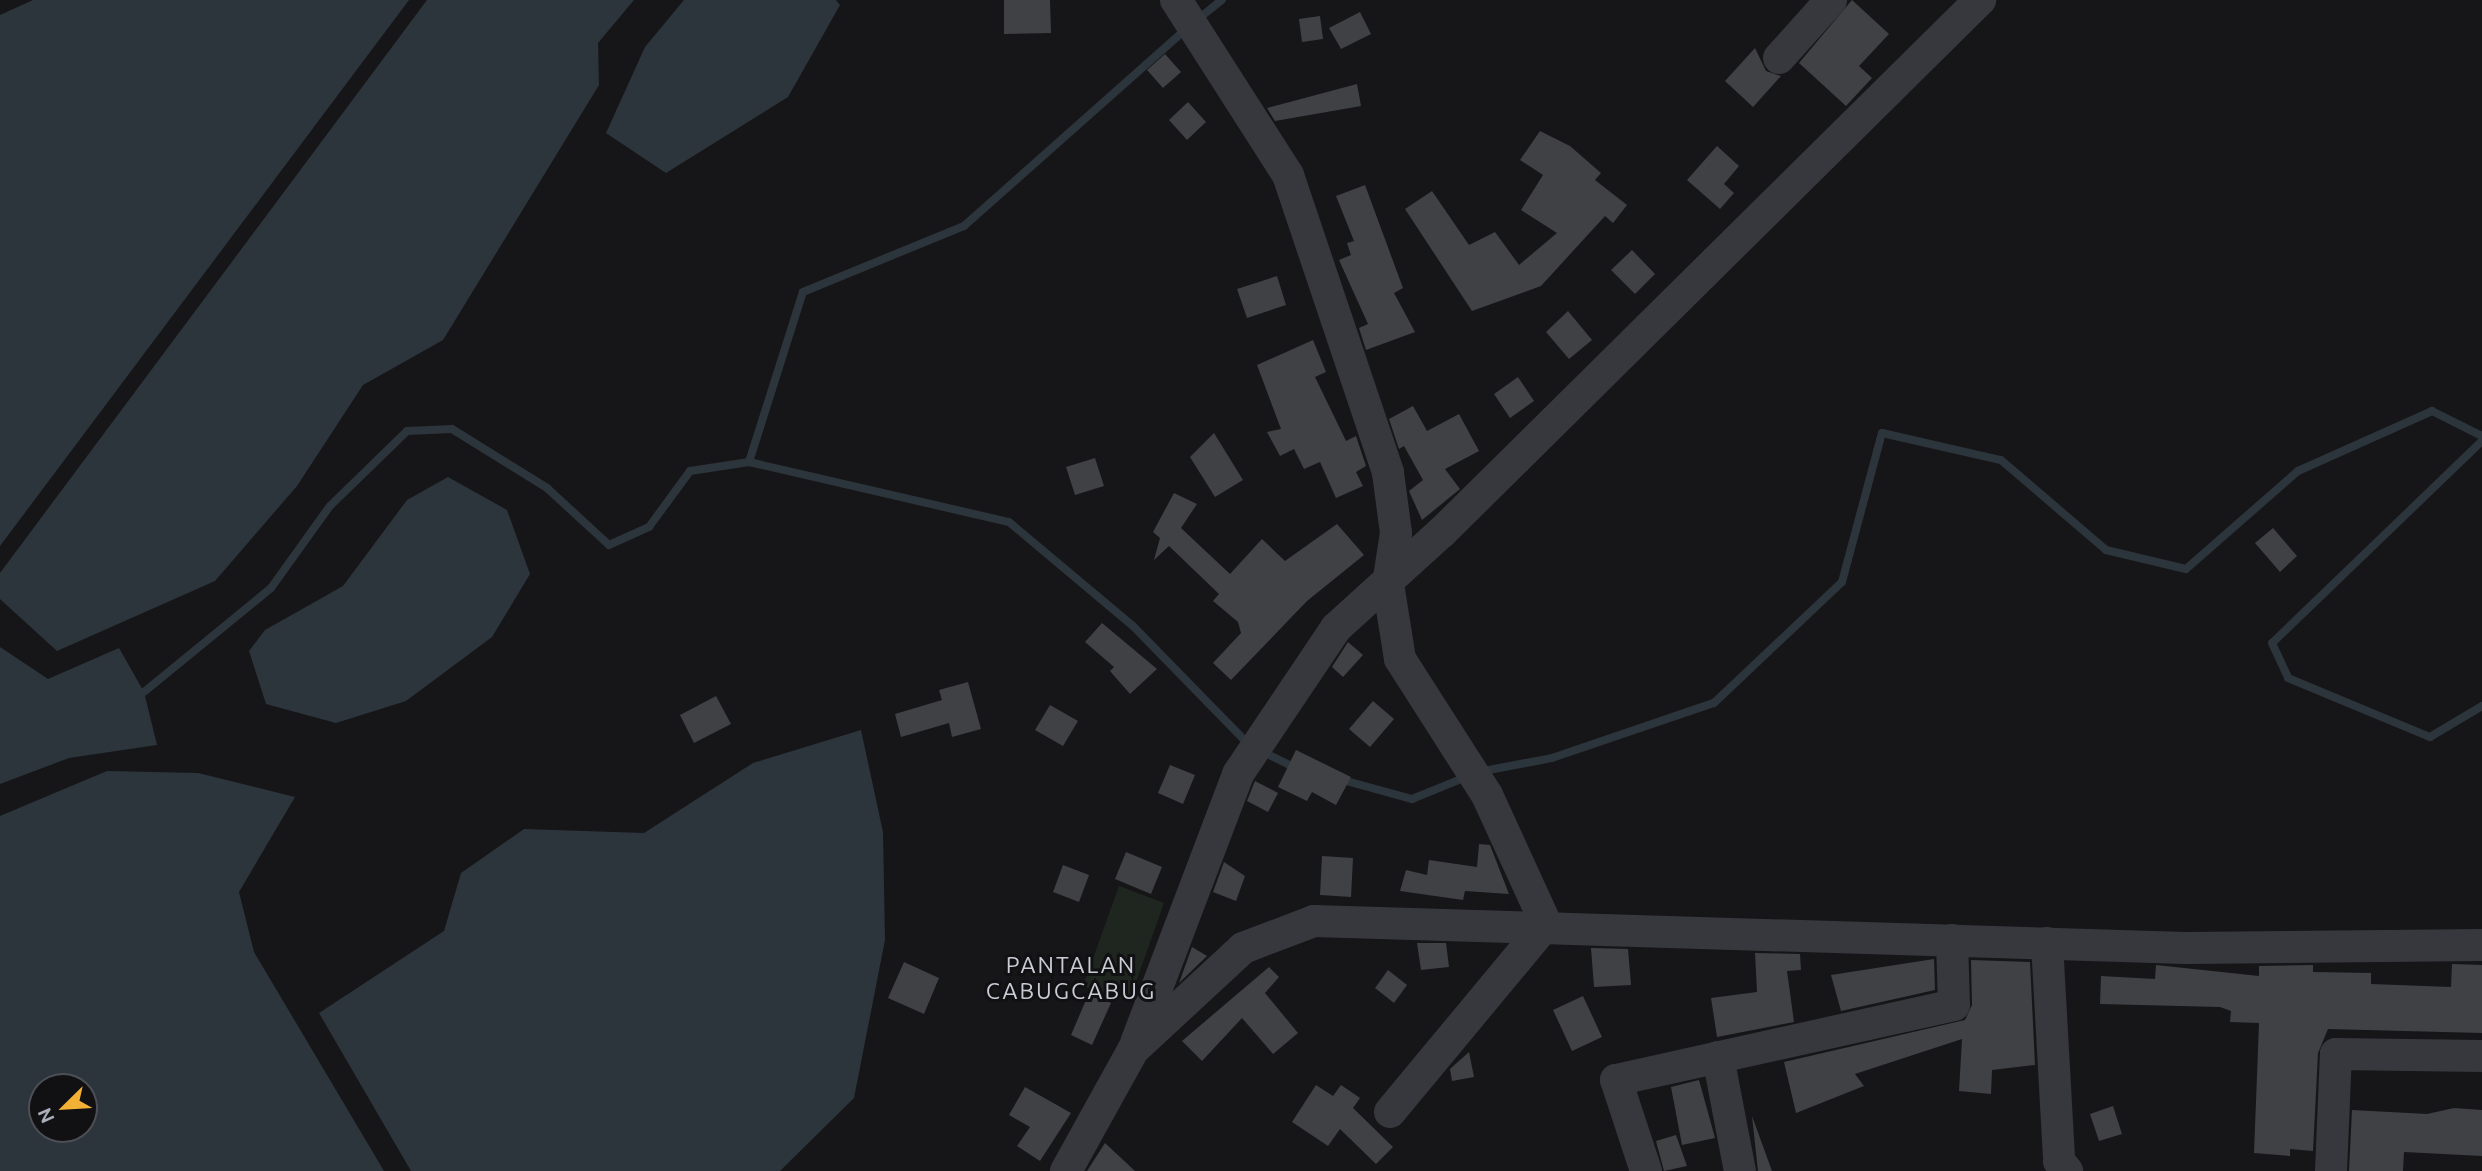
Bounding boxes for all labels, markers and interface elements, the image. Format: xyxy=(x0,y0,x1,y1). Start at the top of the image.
district label: PANTALAN CABUGCABUG xyxy=(987,951,1155,1005)
north arrow xyxy=(28,1073,98,1143)
text: N xyxy=(33,1105,59,1127)

